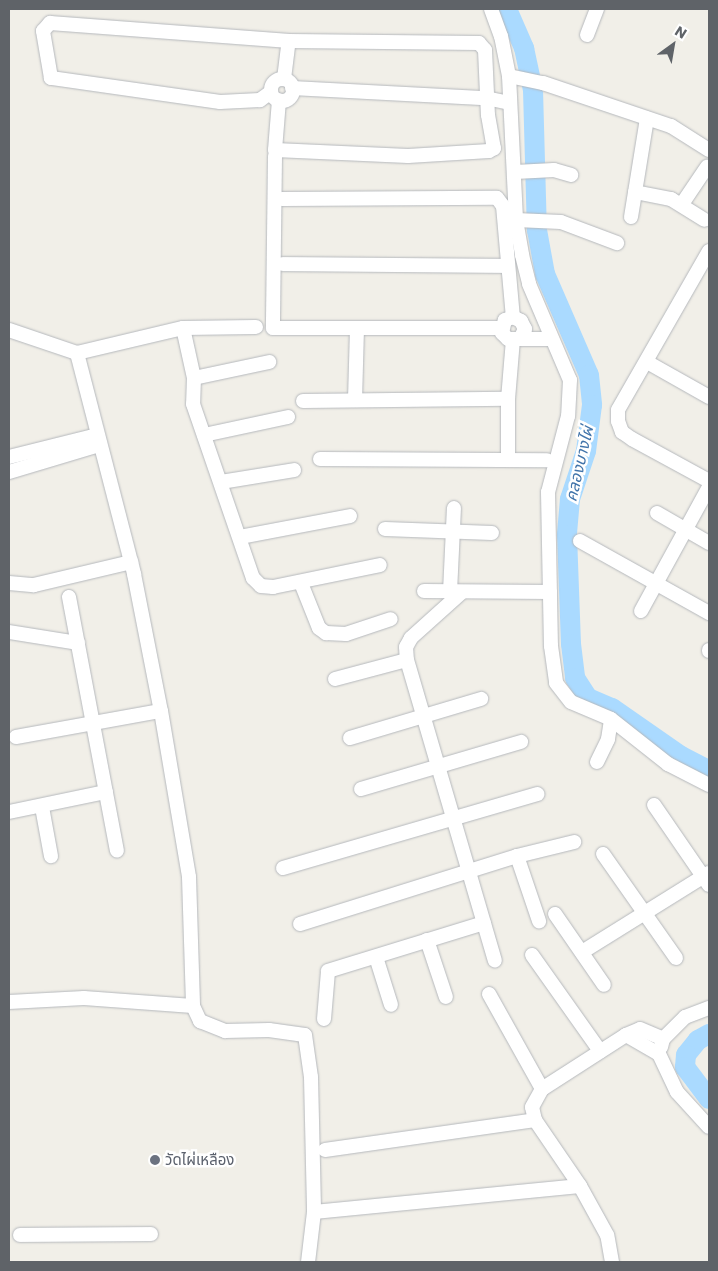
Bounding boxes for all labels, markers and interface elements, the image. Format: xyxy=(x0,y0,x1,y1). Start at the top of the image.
north arrow xyxy=(648,20,698,70)
text: N xyxy=(671,21,691,44)
water label: คลองบางไผ่ xyxy=(562,424,598,504)
place label: วัดไผ่เหลือง xyxy=(165,1151,234,1169)
marker: วัดไผ่เหลือง xyxy=(149,1154,161,1166)

